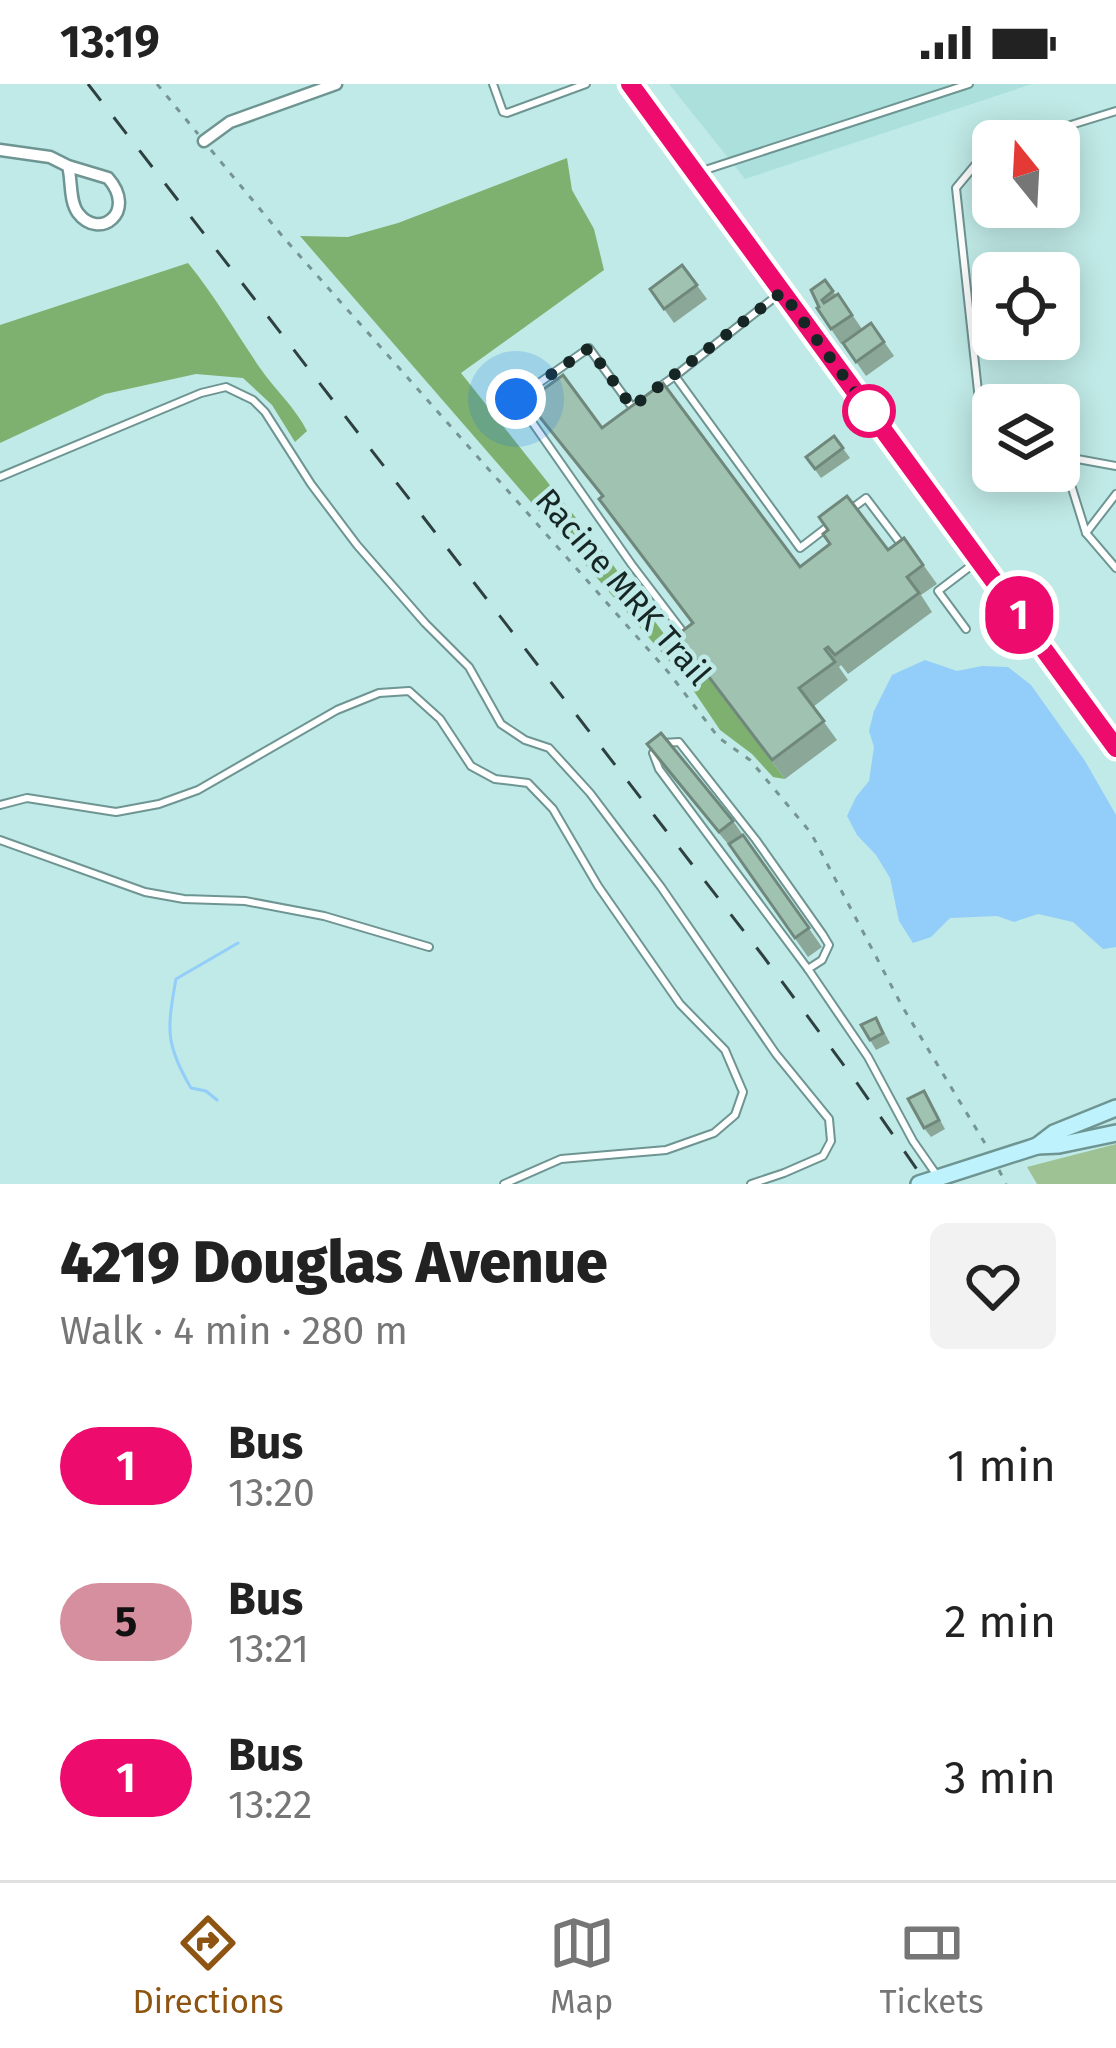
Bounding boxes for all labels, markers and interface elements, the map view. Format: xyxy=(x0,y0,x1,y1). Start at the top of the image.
text: 13:19 xyxy=(60,15,160,69)
north arrow xyxy=(972,120,1080,228)
map controls xyxy=(972,120,1080,492)
button: locate xyxy=(972,252,1080,360)
your location xyxy=(486,369,546,429)
button: layers xyxy=(972,384,1080,492)
unlabelled marker xyxy=(844,386,894,436)
street label: Racine MRK Trail xyxy=(527,481,719,694)
line badge: 1 xyxy=(980,576,1058,654)
text: 1 xyxy=(1009,590,1029,640)
button: heart xyxy=(930,1223,1056,1349)
text: 4219 Douglas Avenue xyxy=(60,1229,608,1297)
text: Walk · 4 min · 280 m xyxy=(60,1308,408,1354)
text: Bus xyxy=(228,1416,303,1470)
text: 1 min xyxy=(947,1439,1056,1493)
text: 1 xyxy=(116,1441,136,1491)
text: 13:20 xyxy=(228,1470,315,1516)
text: Bus xyxy=(228,1572,303,1626)
text: 2 min xyxy=(944,1595,1056,1649)
text: 5 xyxy=(115,1597,137,1647)
text: 13:21 xyxy=(228,1626,309,1672)
text: Bus xyxy=(228,1728,303,1782)
text: 3 min xyxy=(944,1751,1056,1805)
text: 1 xyxy=(116,1753,136,1803)
text: 13:22 xyxy=(228,1782,312,1828)
tab: Directions xyxy=(132,1910,284,2022)
tab: Map xyxy=(549,1910,615,2022)
tab: Tickets xyxy=(880,1910,984,2022)

